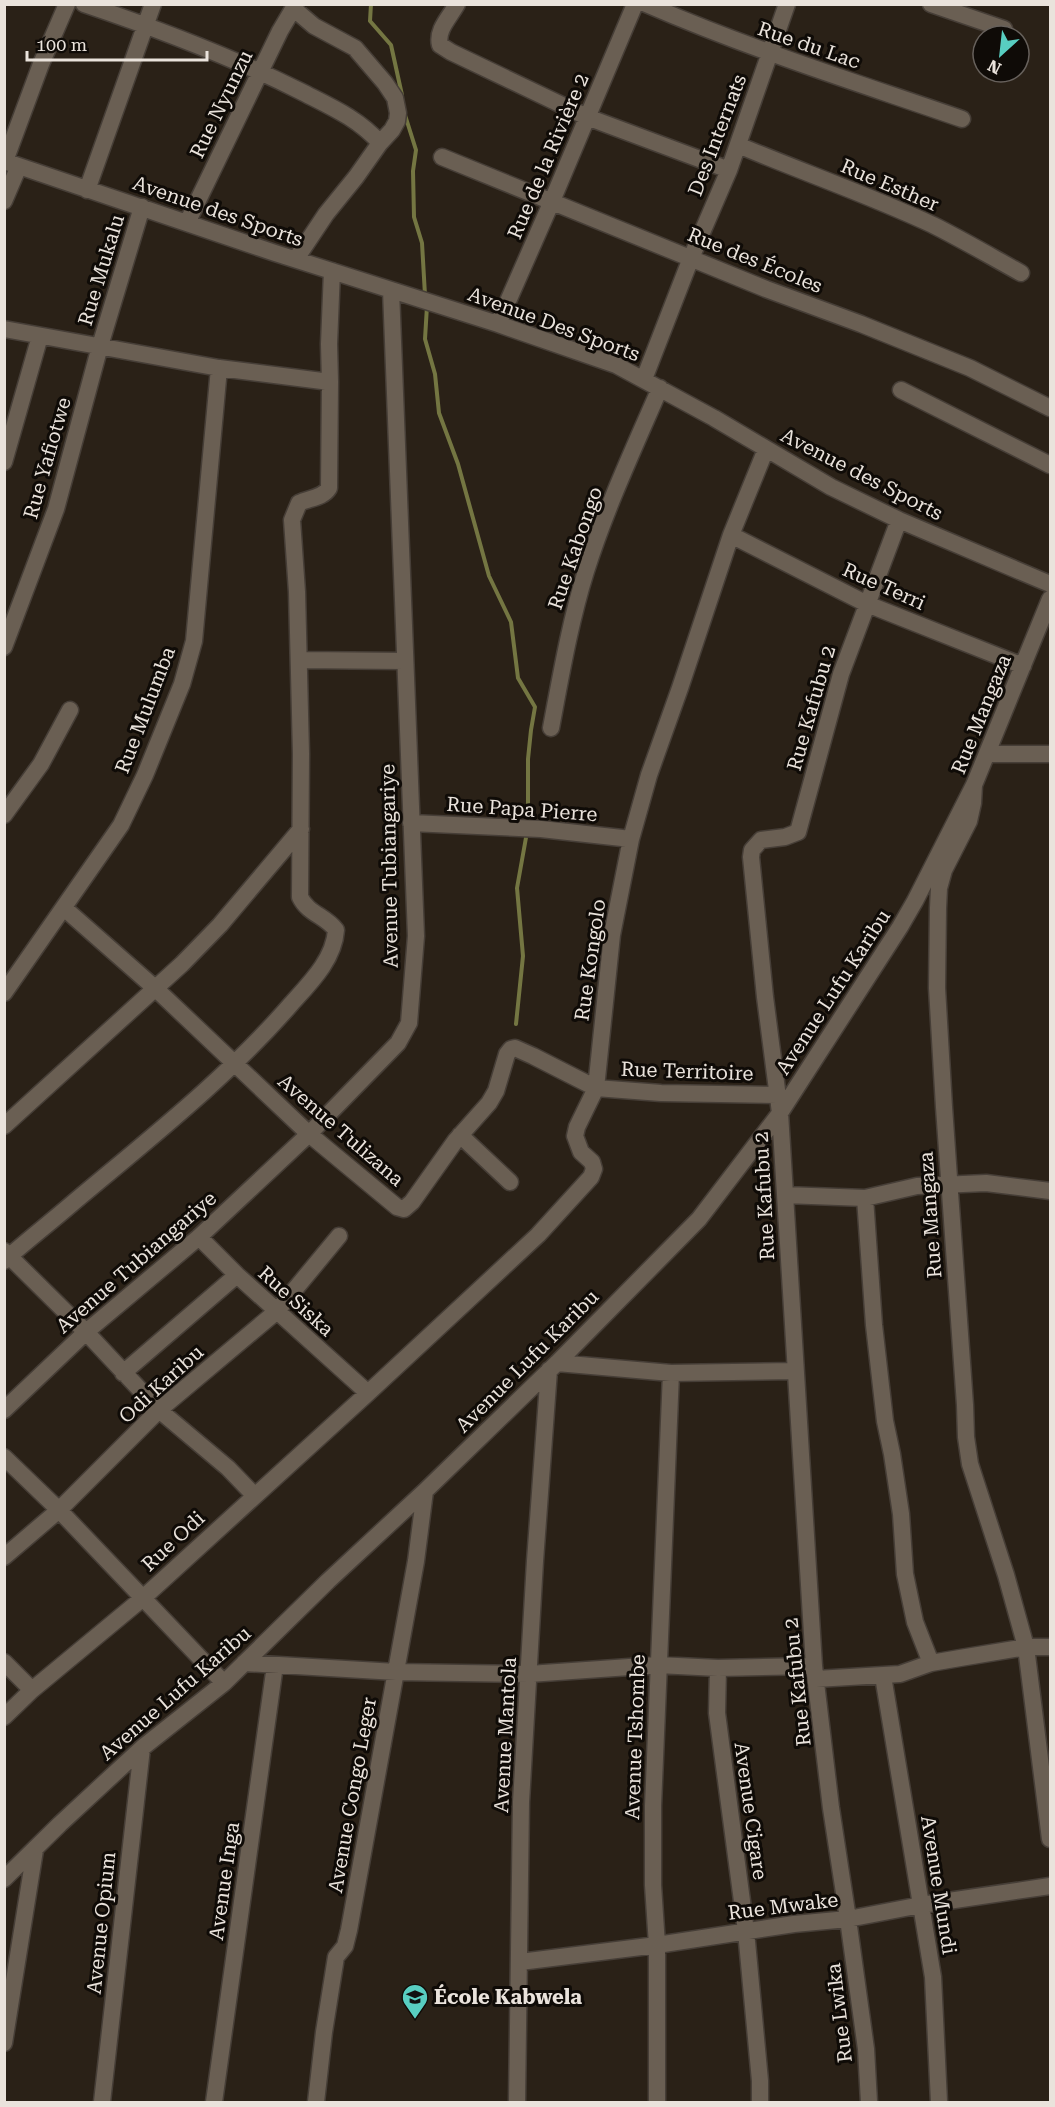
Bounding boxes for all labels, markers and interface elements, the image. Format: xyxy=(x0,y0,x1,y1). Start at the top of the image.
street label: Rue du Lac xyxy=(755,16,863,74)
scale bar xyxy=(27,24,207,62)
north arrow xyxy=(971,24,1031,84)
text: 100 m xyxy=(36,34,87,55)
street label: Rue Nyunzu xyxy=(185,46,258,162)
text: N xyxy=(985,56,1004,78)
street label: Rue de la Rivière 2 xyxy=(502,70,594,242)
street label: Des Internats xyxy=(683,71,751,199)
street label: Rue Esther xyxy=(837,154,943,216)
street label: Avenue des Sports xyxy=(130,171,306,251)
street label: Rue Mukalu xyxy=(73,211,129,328)
street label: Rue des Écoles xyxy=(684,222,826,298)
street label: Avenue Des Sports xyxy=(465,282,643,366)
street label: Rue Yafiotwe xyxy=(18,394,76,522)
street label: Avenue des Sports xyxy=(777,423,947,525)
street label: Rue Kabongo xyxy=(543,483,607,613)
street label: Rue Terri xyxy=(839,557,929,615)
street label: Rue Mulumba xyxy=(110,643,180,777)
street label: Rue Kafubu 2 xyxy=(782,643,840,773)
street label: Rue Mangaza xyxy=(946,651,1016,777)
street label: Avenue Tubiangariye xyxy=(375,764,403,968)
street label: Rue Papa Pierre xyxy=(446,792,598,826)
street label: Rue Kongolo xyxy=(570,897,610,1023)
street label: Avenue Lufu Karibu xyxy=(771,904,896,1079)
street label: Rue Territoire xyxy=(620,1057,754,1085)
street label: Avenue Tulizana xyxy=(273,1069,409,1191)
street label: Rue Kafubu 2 xyxy=(749,1131,779,1261)
street label: Rue Mangaza xyxy=(914,1151,946,1279)
street label: Avenue Tubiangariye xyxy=(51,1186,221,1338)
street label: Rue Siska xyxy=(253,1261,339,1341)
street label: Avenue Lufu Karibu xyxy=(451,1284,604,1437)
street label: Odi Karibu xyxy=(114,1340,209,1428)
street label: Rue Odi xyxy=(137,1506,209,1576)
street label: Rue Kafubu 2 xyxy=(778,1617,816,1747)
street label: Avenue Lufu Karibu xyxy=(95,1621,256,1765)
street label: Avenue Tshombe xyxy=(620,1654,650,1820)
street label: Avenue Mantola xyxy=(489,1656,521,1813)
street label: Avenue Congo Leger xyxy=(323,1695,381,1895)
street label: Avenue Cigare xyxy=(729,1741,773,1881)
street label: Avenue Mundi xyxy=(916,1814,962,1956)
street label: Avenue Inga xyxy=(204,1820,244,1942)
street label: Avenue Opium xyxy=(82,1851,120,1995)
street label: Rue Mwake xyxy=(726,1887,840,1925)
street label: Rue Lwika xyxy=(821,1962,857,2064)
school or university icon: École Kabwela xyxy=(400,1982,430,2020)
place label: École Kabwela xyxy=(434,1984,582,2009)

